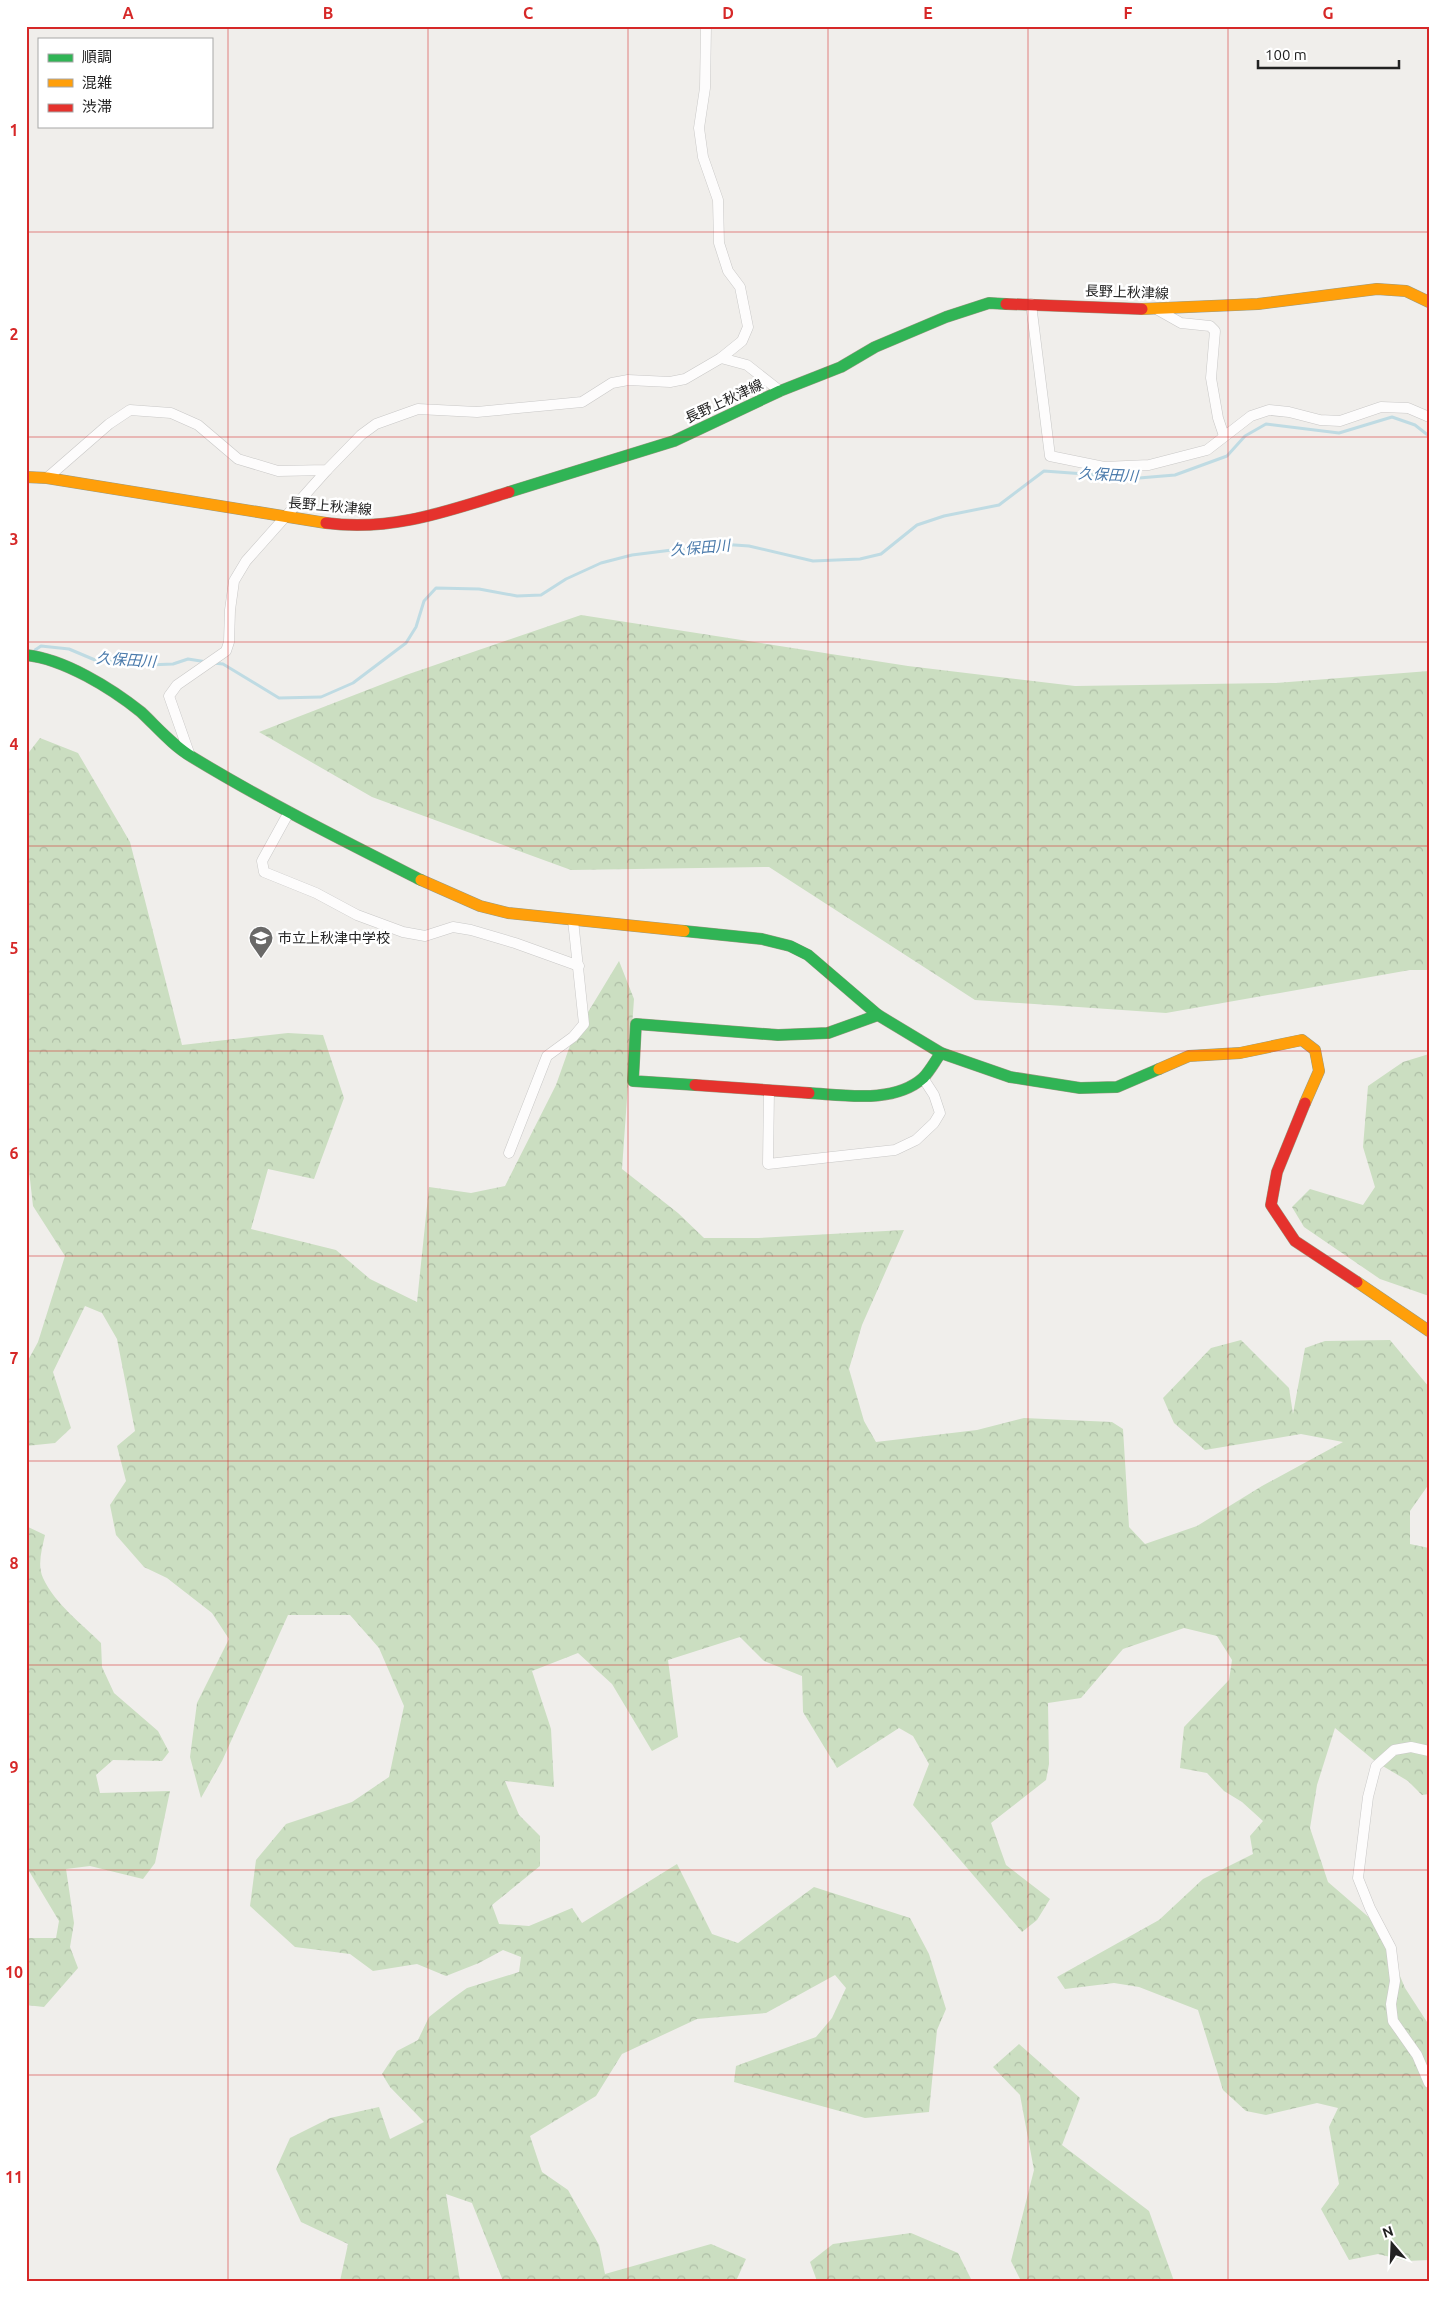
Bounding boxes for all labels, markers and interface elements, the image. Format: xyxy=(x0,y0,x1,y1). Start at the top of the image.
text: A xyxy=(122,4,134,22)
text: B xyxy=(323,4,333,22)
text: C xyxy=(523,4,533,22)
text: D xyxy=(722,4,734,22)
text: E xyxy=(923,4,933,22)
text: F xyxy=(1124,4,1133,22)
text: G xyxy=(1322,4,1334,22)
legend xyxy=(38,38,212,128)
scale bar xyxy=(1258,38,1399,70)
text: 100 m xyxy=(1265,46,1307,63)
text: 順調 xyxy=(82,48,112,65)
text: 混雑 xyxy=(82,74,112,91)
text: 渋滞 xyxy=(82,98,112,115)
text: 1 xyxy=(9,121,19,139)
street label: 長野上秋津線 xyxy=(1085,283,1169,301)
text: 2 xyxy=(9,325,19,343)
street label: 長野上秋津線 xyxy=(683,376,765,426)
water label: 久保田川 xyxy=(1078,464,1140,485)
street label: 長野上秋津線 xyxy=(287,494,373,518)
text: 3 xyxy=(9,530,19,548)
water label: 久保田川 xyxy=(669,536,733,559)
water label: 久保田川 xyxy=(96,649,159,670)
text: 4 xyxy=(9,735,19,753)
school or university icon: 市立上秋津中学校 xyxy=(248,925,274,959)
place label: 市立上秋津中学校 xyxy=(278,930,390,946)
text: 5 xyxy=(9,939,19,957)
text: 6 xyxy=(9,1144,19,1162)
text: 7 xyxy=(9,1349,19,1367)
text: 8 xyxy=(9,1554,19,1572)
text: 9 xyxy=(9,1758,19,1776)
text: 10 xyxy=(5,1963,23,1981)
text: 11 xyxy=(5,2168,23,2186)
north arrow xyxy=(1368,2220,1418,2270)
text: N xyxy=(1380,2222,1395,2241)

